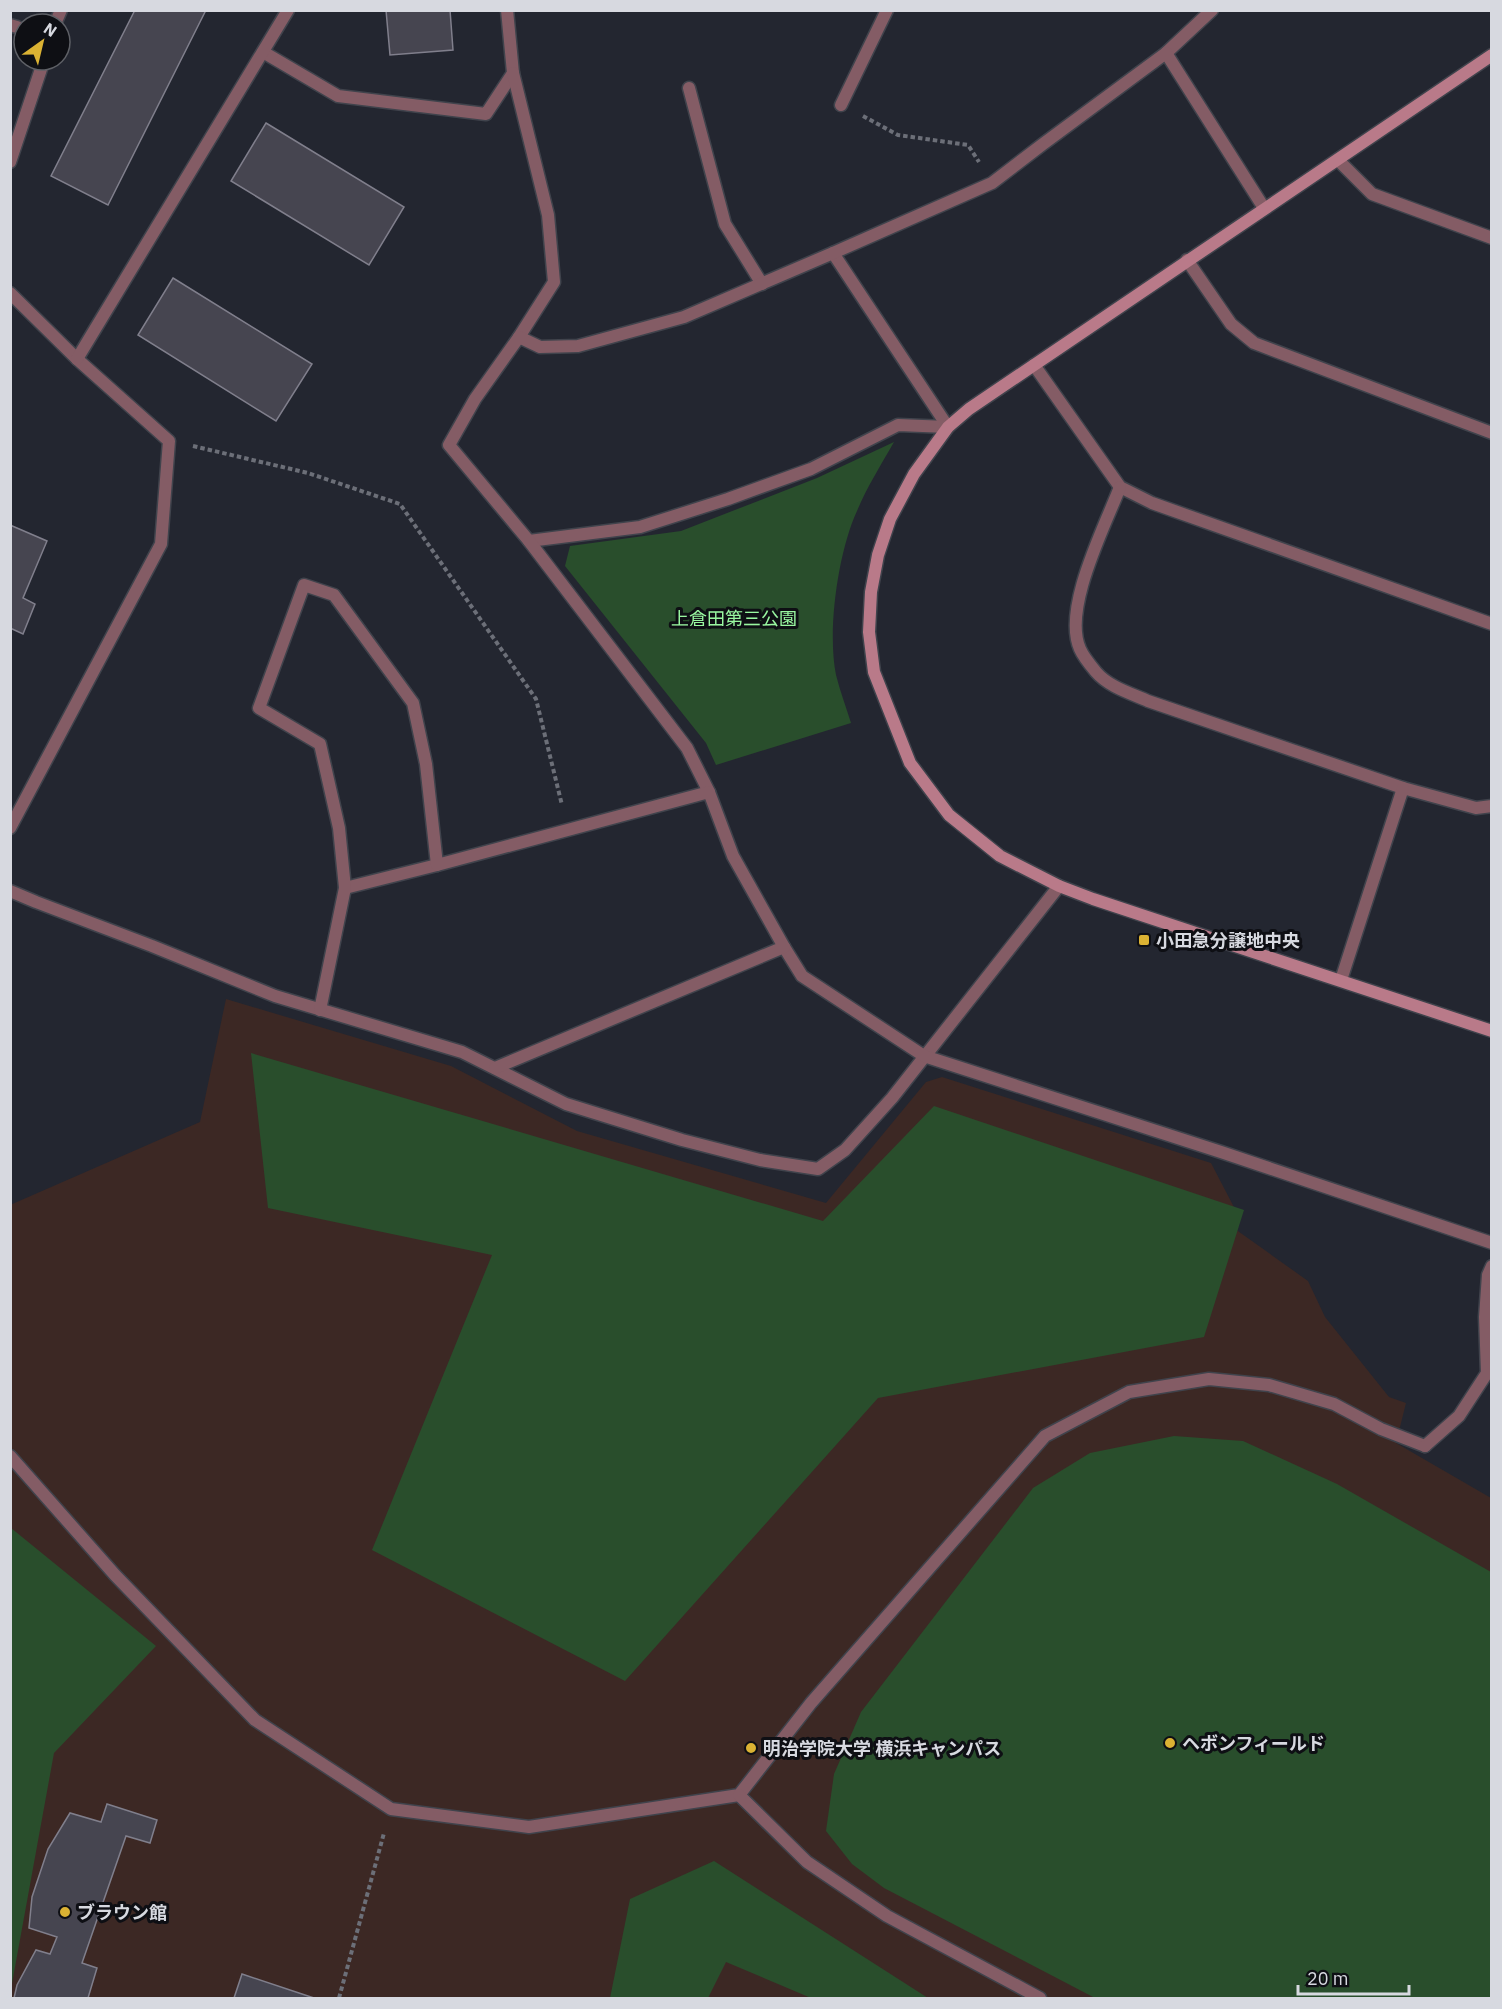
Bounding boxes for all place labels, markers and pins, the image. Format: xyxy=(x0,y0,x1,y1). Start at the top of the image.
place label: 小田急分譲地中央 xyxy=(1156,929,1300,952)
marker: 小田急分譲地中央 xyxy=(1137,933,1151,947)
place label: ヘボンフィールド xyxy=(1182,1732,1325,1755)
marker: ヘボンフィールド xyxy=(1163,1736,1177,1750)
place label: 明治学院大学 横浜キャンパス xyxy=(763,1737,1001,1760)
marker: 明治学院大学 横浜キャンパス xyxy=(744,1741,758,1755)
place label: ブラウン館 xyxy=(77,1901,167,1924)
marker: ブラウン館 xyxy=(58,1905,72,1919)

